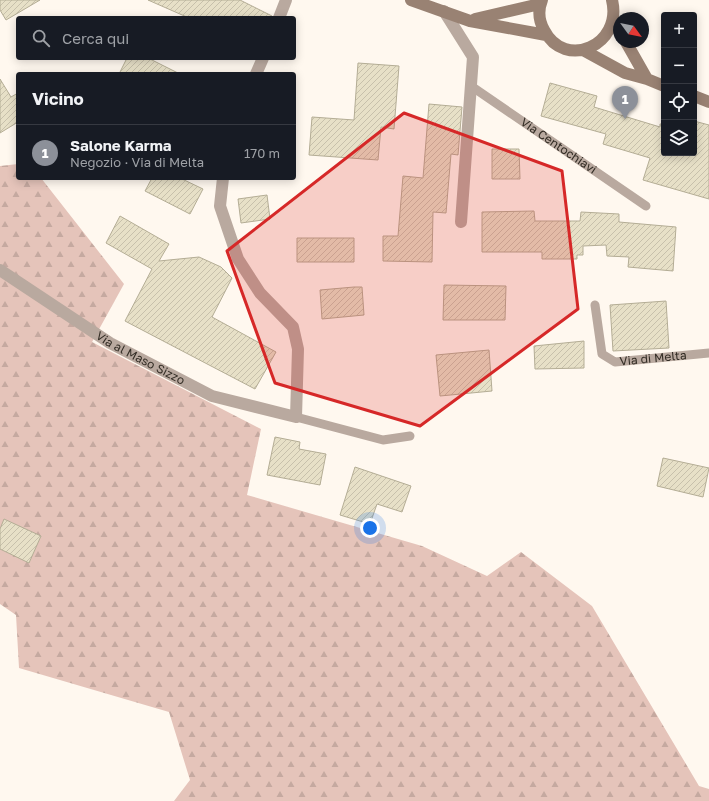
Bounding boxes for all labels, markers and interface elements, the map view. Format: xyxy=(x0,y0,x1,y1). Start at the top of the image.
north arrow xyxy=(613,12,649,48)
map controls xyxy=(661,12,697,156)
button: + xyxy=(661,12,697,48)
search box xyxy=(16,16,296,60)
icon: search xyxy=(30,27,52,49)
text: Cerca qui xyxy=(62,29,129,47)
button: − xyxy=(661,48,697,84)
button: locate xyxy=(661,84,697,120)
pin: 1 xyxy=(612,86,638,119)
text: Vicino xyxy=(32,88,84,109)
street label: Via Centochiavi xyxy=(518,114,600,177)
button: layers xyxy=(661,120,697,156)
text: Salone Karma xyxy=(70,136,171,154)
text: 1 xyxy=(42,145,48,161)
text: 170 m xyxy=(244,145,280,161)
text: Negozio · Via di Melta xyxy=(70,154,204,170)
street label: Via al Maso Sizzo xyxy=(93,328,188,388)
street label: Via di Melta xyxy=(619,347,687,369)
your location xyxy=(360,518,380,538)

